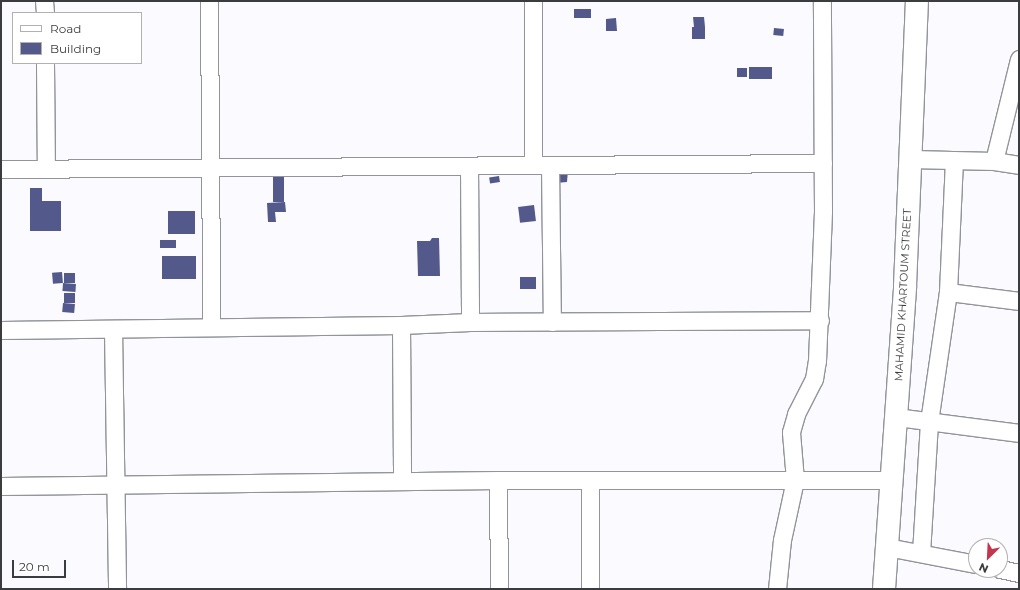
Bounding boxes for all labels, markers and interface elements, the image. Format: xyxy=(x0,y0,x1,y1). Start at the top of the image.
legend xyxy=(12,12,142,64)
text: Road xyxy=(50,21,81,36)
text: Building xyxy=(50,41,101,56)
street label: MAHAMID KHARTOUM STREET xyxy=(892,208,914,382)
north arrow xyxy=(968,538,1008,578)
scale bar xyxy=(14,552,68,578)
text: 20 m xyxy=(19,559,50,574)
text: N xyxy=(977,560,990,576)

